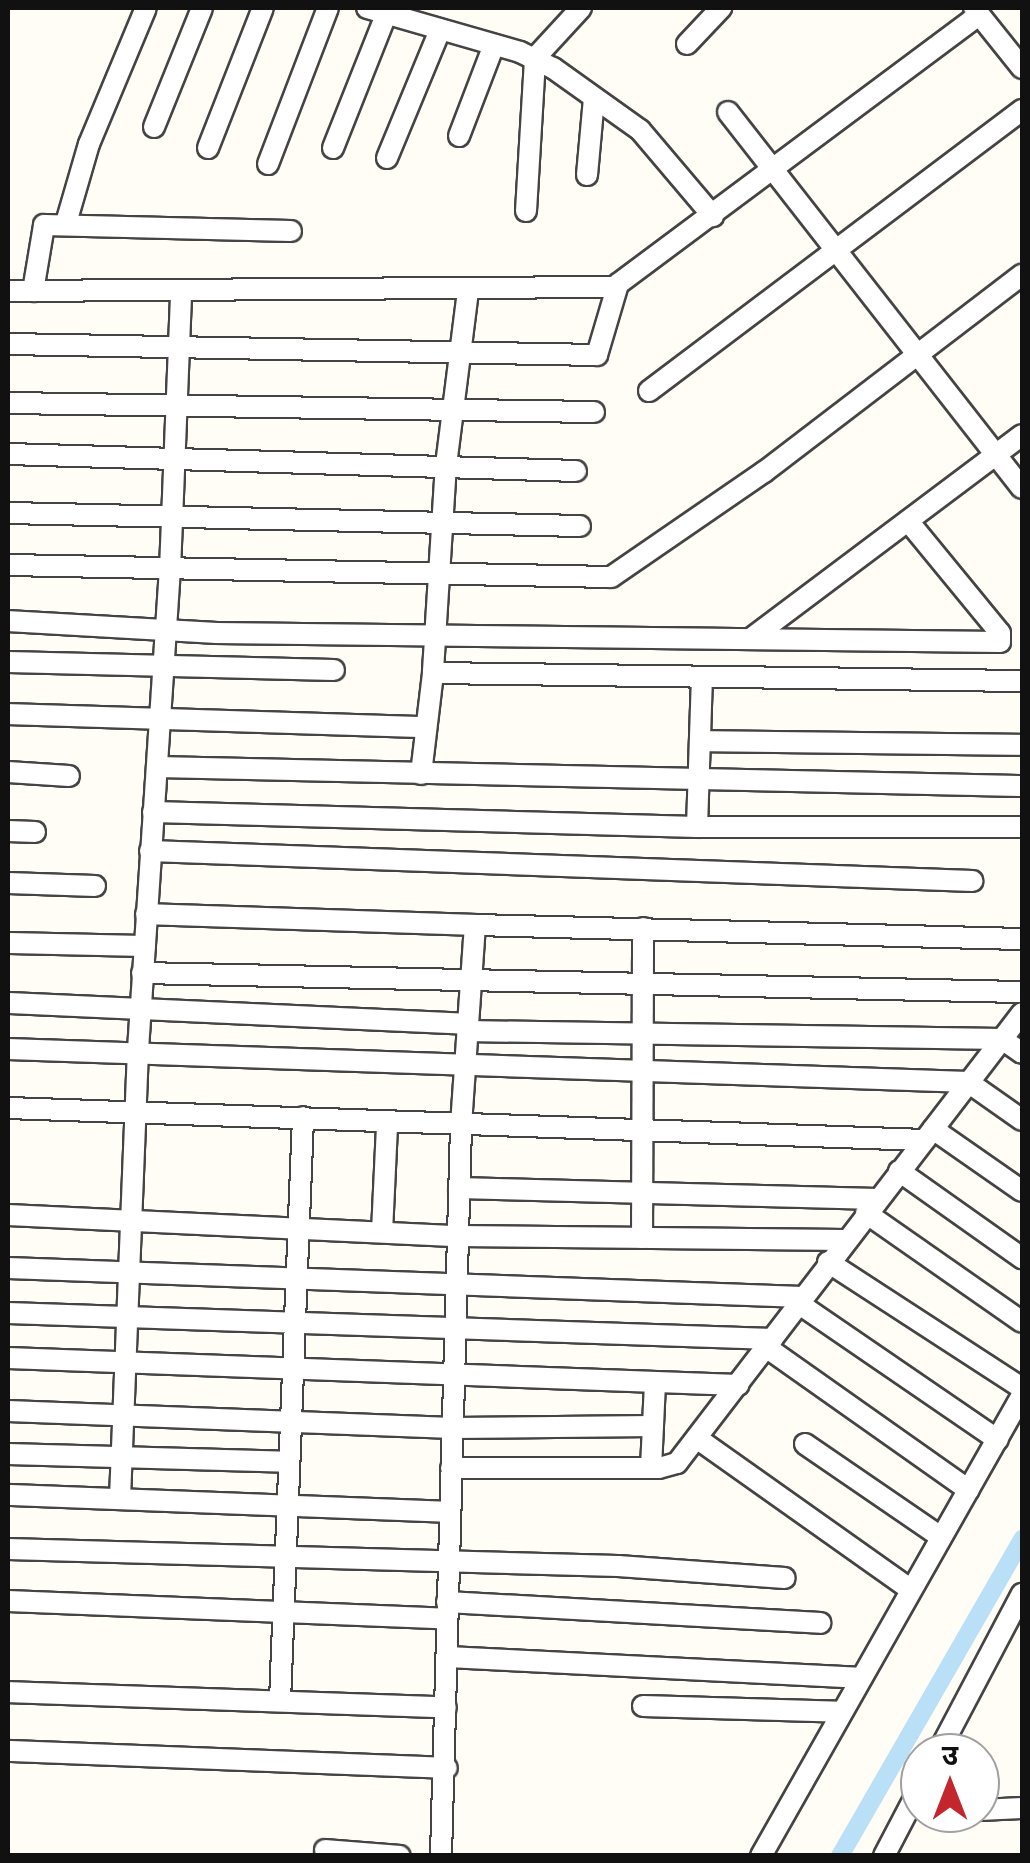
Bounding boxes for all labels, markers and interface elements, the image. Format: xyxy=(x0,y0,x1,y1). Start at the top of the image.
north arrow xyxy=(900,1733,1000,1833)
text: उ xyxy=(942,1736,958,1774)

